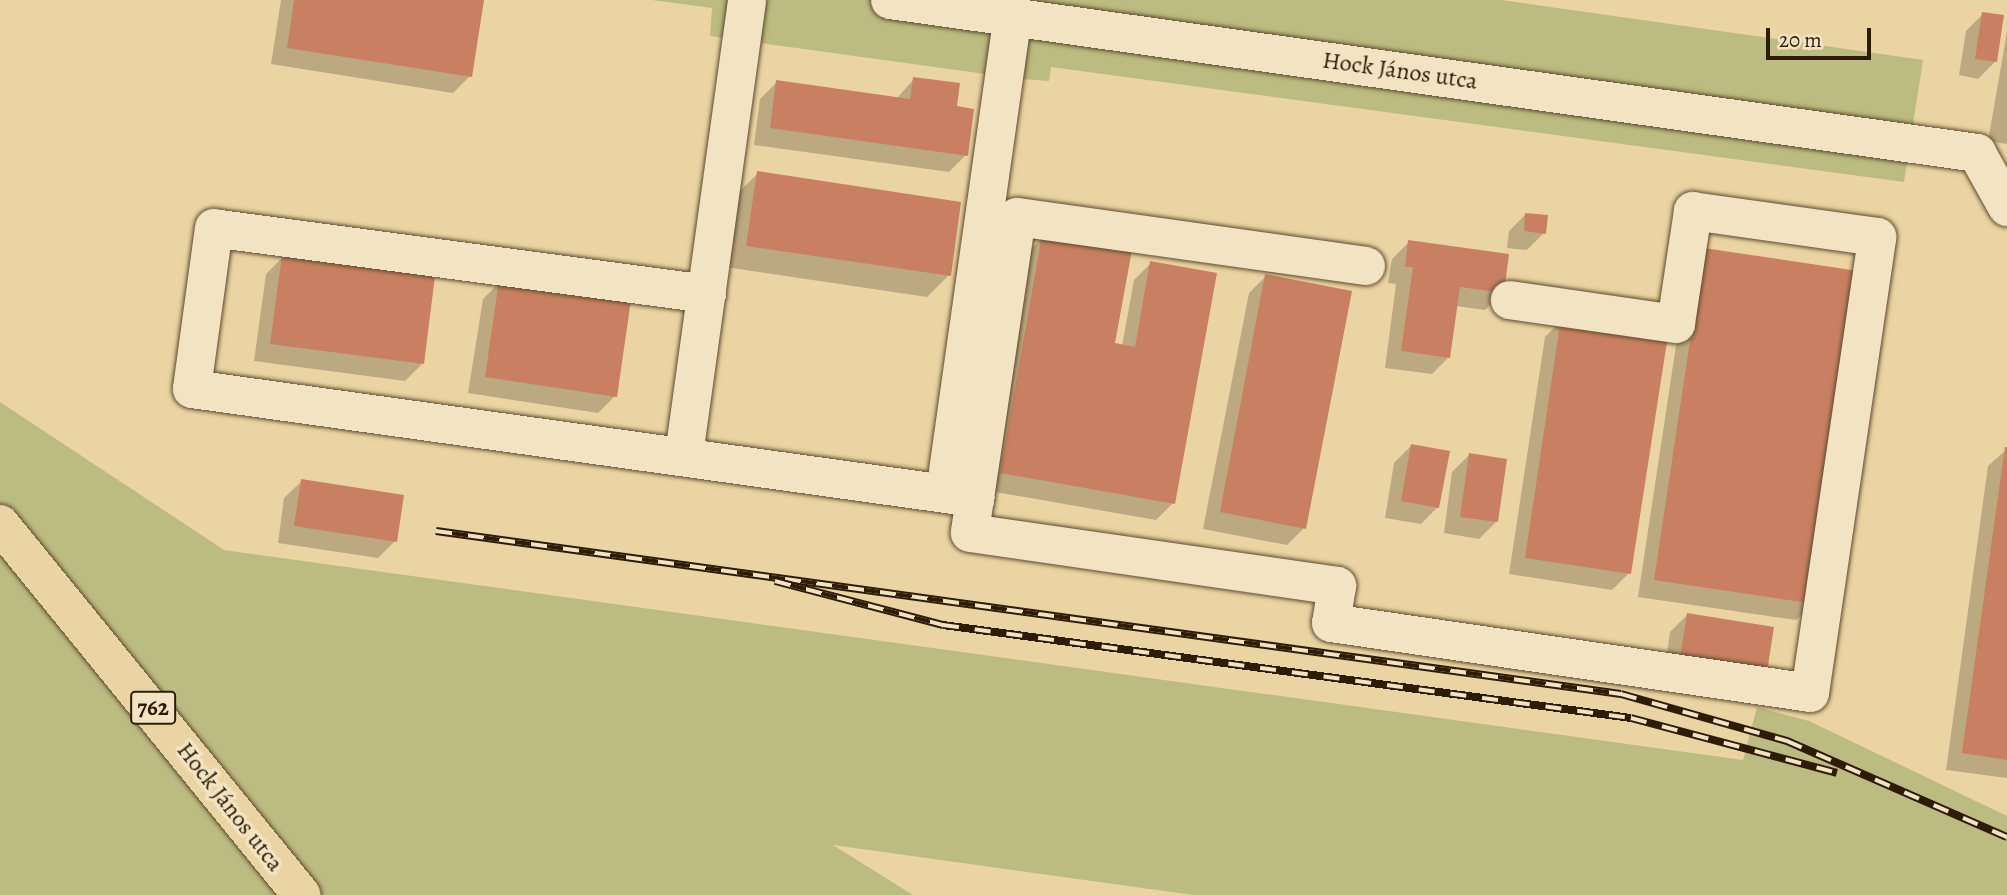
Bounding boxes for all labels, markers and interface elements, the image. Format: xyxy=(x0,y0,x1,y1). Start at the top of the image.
scale bar xyxy=(1769,14,1874,58)
text: 20 m xyxy=(1779,26,1822,54)
street label: Hock János utca xyxy=(1321,46,1479,96)
road number: 762 xyxy=(128,688,178,728)
street label: Hock János utca xyxy=(171,737,289,877)

